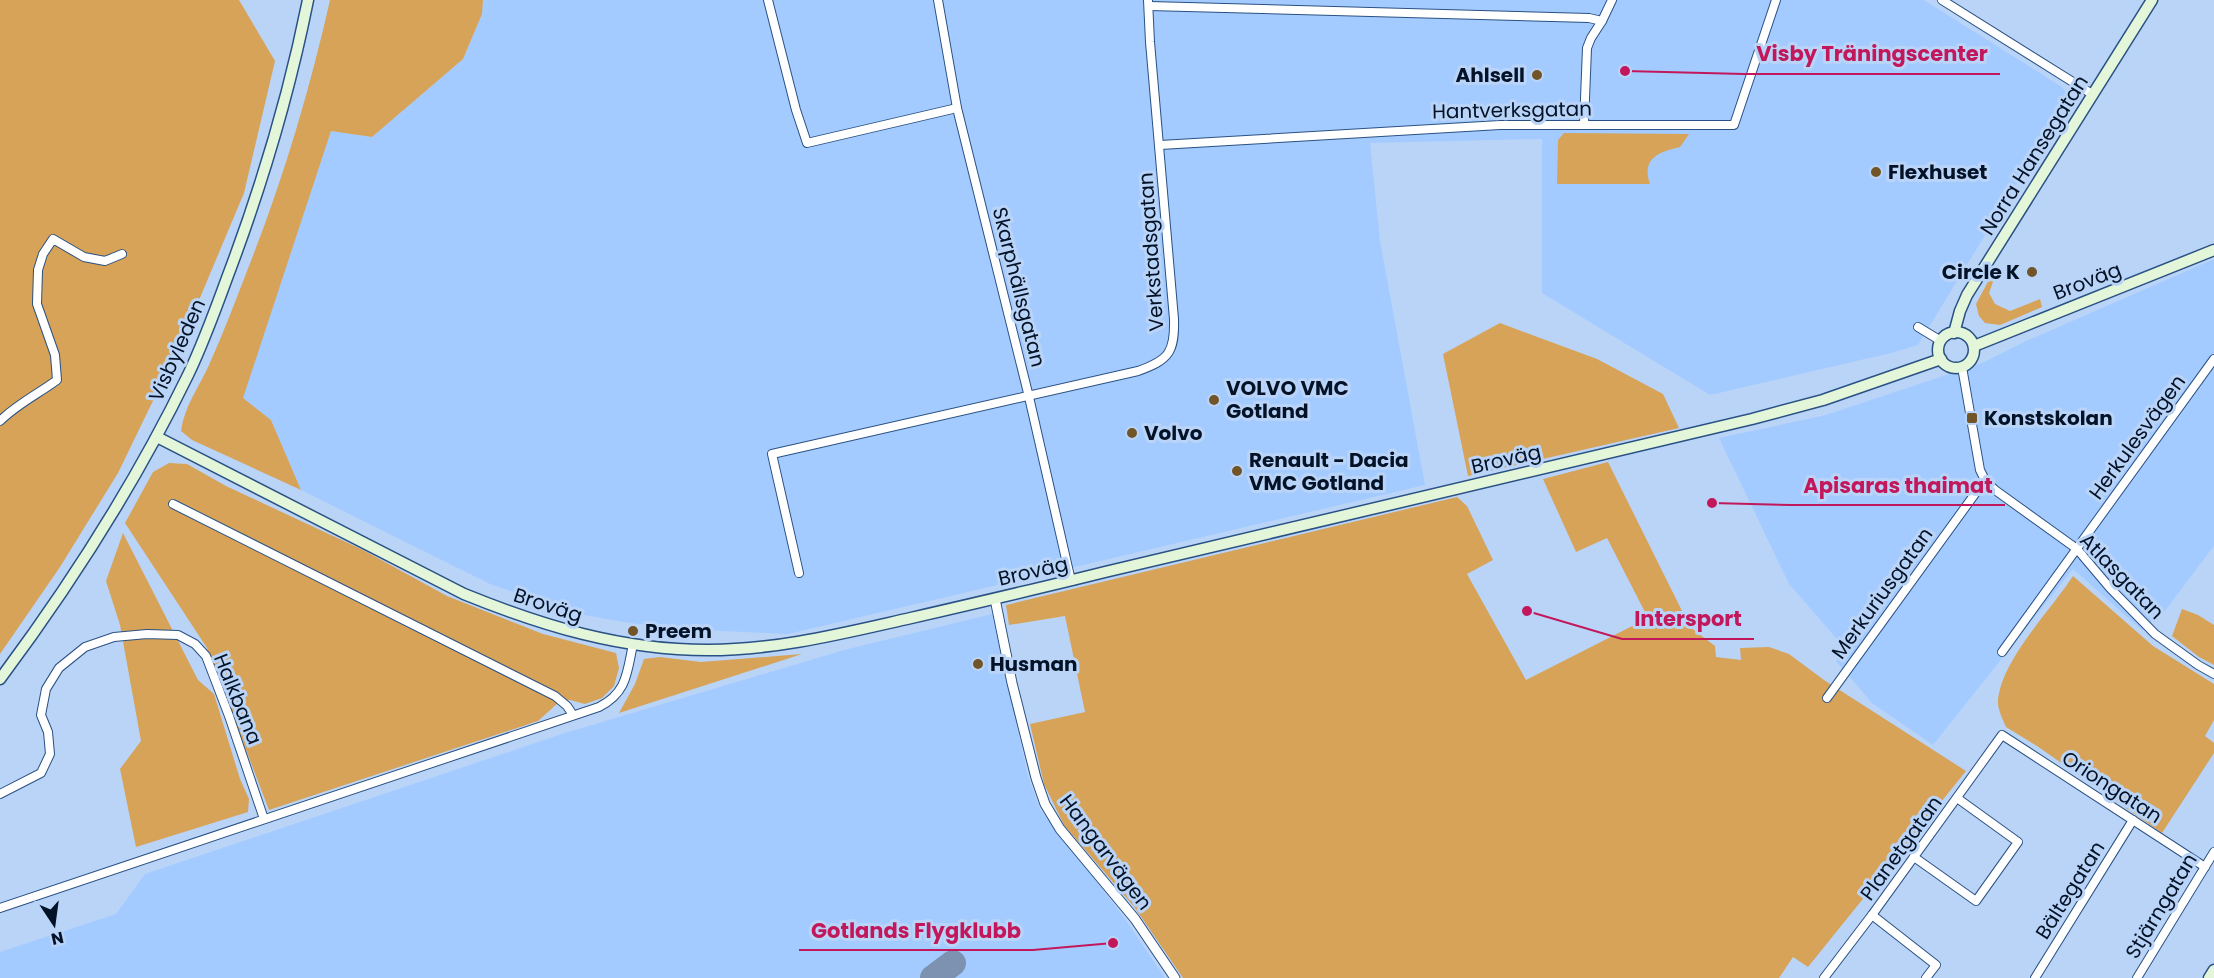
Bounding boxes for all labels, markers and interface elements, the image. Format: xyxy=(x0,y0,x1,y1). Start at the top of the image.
callout: Visby Träningscenter xyxy=(1744,35,2000,74)
text: Visby Träningscenter xyxy=(1756,39,1988,68)
place label: Ahlsell xyxy=(1456,61,1525,89)
marker: Ahlsell xyxy=(1530,68,1544,82)
street label: Norra Hansegatan xyxy=(1973,69,2095,241)
street label: Hantverksgatan xyxy=(1432,95,1592,125)
place label: Flexhuset xyxy=(1888,158,1987,186)
marker: Flexhuset xyxy=(1869,165,1883,179)
street label: Verkstadsgatan xyxy=(1131,171,1171,333)
street label: Skarphällsgatan xyxy=(986,204,1052,370)
street label: Broväg xyxy=(2049,255,2125,307)
place label: Circle K xyxy=(1942,258,2020,286)
marker: Circle K xyxy=(2025,265,2039,279)
street label: Visbyleden xyxy=(142,294,212,406)
street label: Herkulesvägen xyxy=(2082,369,2192,505)
place label: VOLVO VMC Gotland xyxy=(1226,374,1349,425)
marker: VOLVO VMC Gotland xyxy=(1207,393,1221,407)
place label: Konstskolan xyxy=(1984,404,2113,432)
marker: Konstskolan xyxy=(1965,411,1979,425)
place label: Volvo xyxy=(1144,419,1203,447)
marker: Volvo xyxy=(1125,426,1139,440)
street label: Broväg xyxy=(1468,437,1544,481)
place label: Renault - Dacia VMC Gotland xyxy=(1249,446,1409,497)
marker: Renault - Dacia VMC Gotland xyxy=(1230,464,1244,478)
callout: Apisaras thaimat xyxy=(1791,466,2005,505)
text: Apisaras thaimat xyxy=(1803,471,1993,500)
street label: Merkuriusgatan xyxy=(1825,521,1939,665)
street label: Atlasgatan xyxy=(2074,527,2170,625)
street label: Broväg xyxy=(995,549,1071,593)
street label: Broväg xyxy=(510,581,586,629)
callout: Intersport xyxy=(1622,600,1754,639)
text: Intersport xyxy=(1634,604,1742,633)
place label: Preem xyxy=(645,617,712,645)
marker: Preem xyxy=(626,624,640,638)
street label: Halkbana xyxy=(207,649,269,749)
place label: Husman xyxy=(990,650,1078,678)
marker: Husman xyxy=(971,657,985,671)
street label: Oriongatan xyxy=(2056,744,2168,830)
street label: Hangarvägen xyxy=(1053,788,1159,916)
street label: Planetgatan xyxy=(1853,790,1949,906)
street label: Bältegatan xyxy=(2029,836,2111,944)
street label: Stjärngatan xyxy=(2119,848,2203,964)
north arrow xyxy=(24,894,84,954)
callout: Gotlands Flygklubb xyxy=(799,911,1033,950)
text: Gotlands Flygklubb xyxy=(811,916,1021,945)
text: N xyxy=(49,926,66,951)

